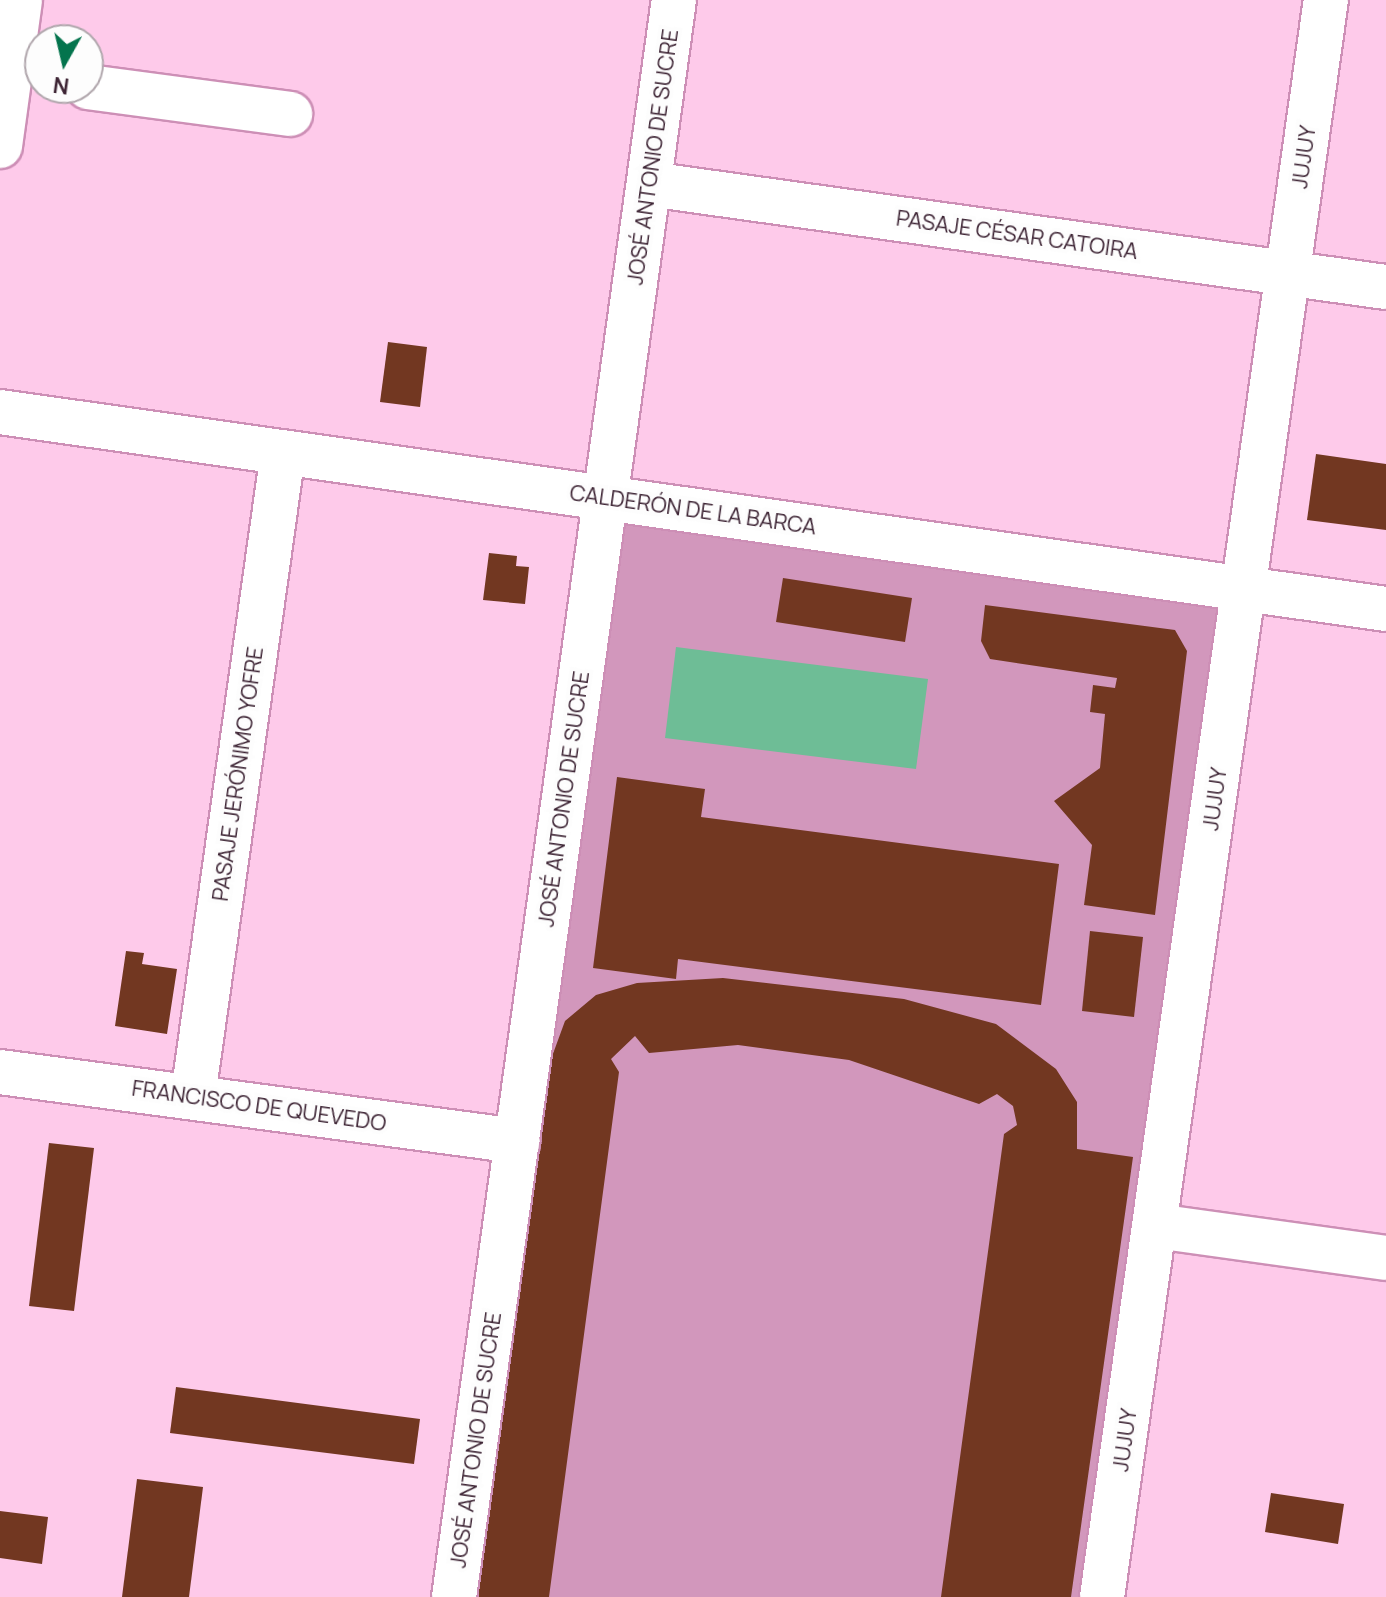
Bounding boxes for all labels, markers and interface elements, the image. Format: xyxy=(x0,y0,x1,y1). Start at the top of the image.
north arrow xyxy=(24,24,104,104)
street label: JOSÉ ANTONIO DE SUCRE xyxy=(622,27,684,287)
text: N xyxy=(51,70,71,102)
street label: JUJUY xyxy=(1287,124,1321,190)
street label: PASAJE CÉSAR CATOIRA xyxy=(895,205,1139,265)
street label: CALDERÓN DE LA BARCA xyxy=(568,480,818,540)
street label: PASAJE JERÓNIMO YOFRE xyxy=(207,645,269,903)
street label: JOSÉ ANTONIO DE SUCRE xyxy=(533,669,595,929)
street label: JUJUY xyxy=(1198,766,1232,832)
street label: FRANCISCO DE QUEVEDO xyxy=(130,1075,388,1137)
street label: JOSÉ ANTONIO DE SUCRE xyxy=(445,1310,507,1570)
street label: JUJUY xyxy=(1108,1407,1142,1473)

